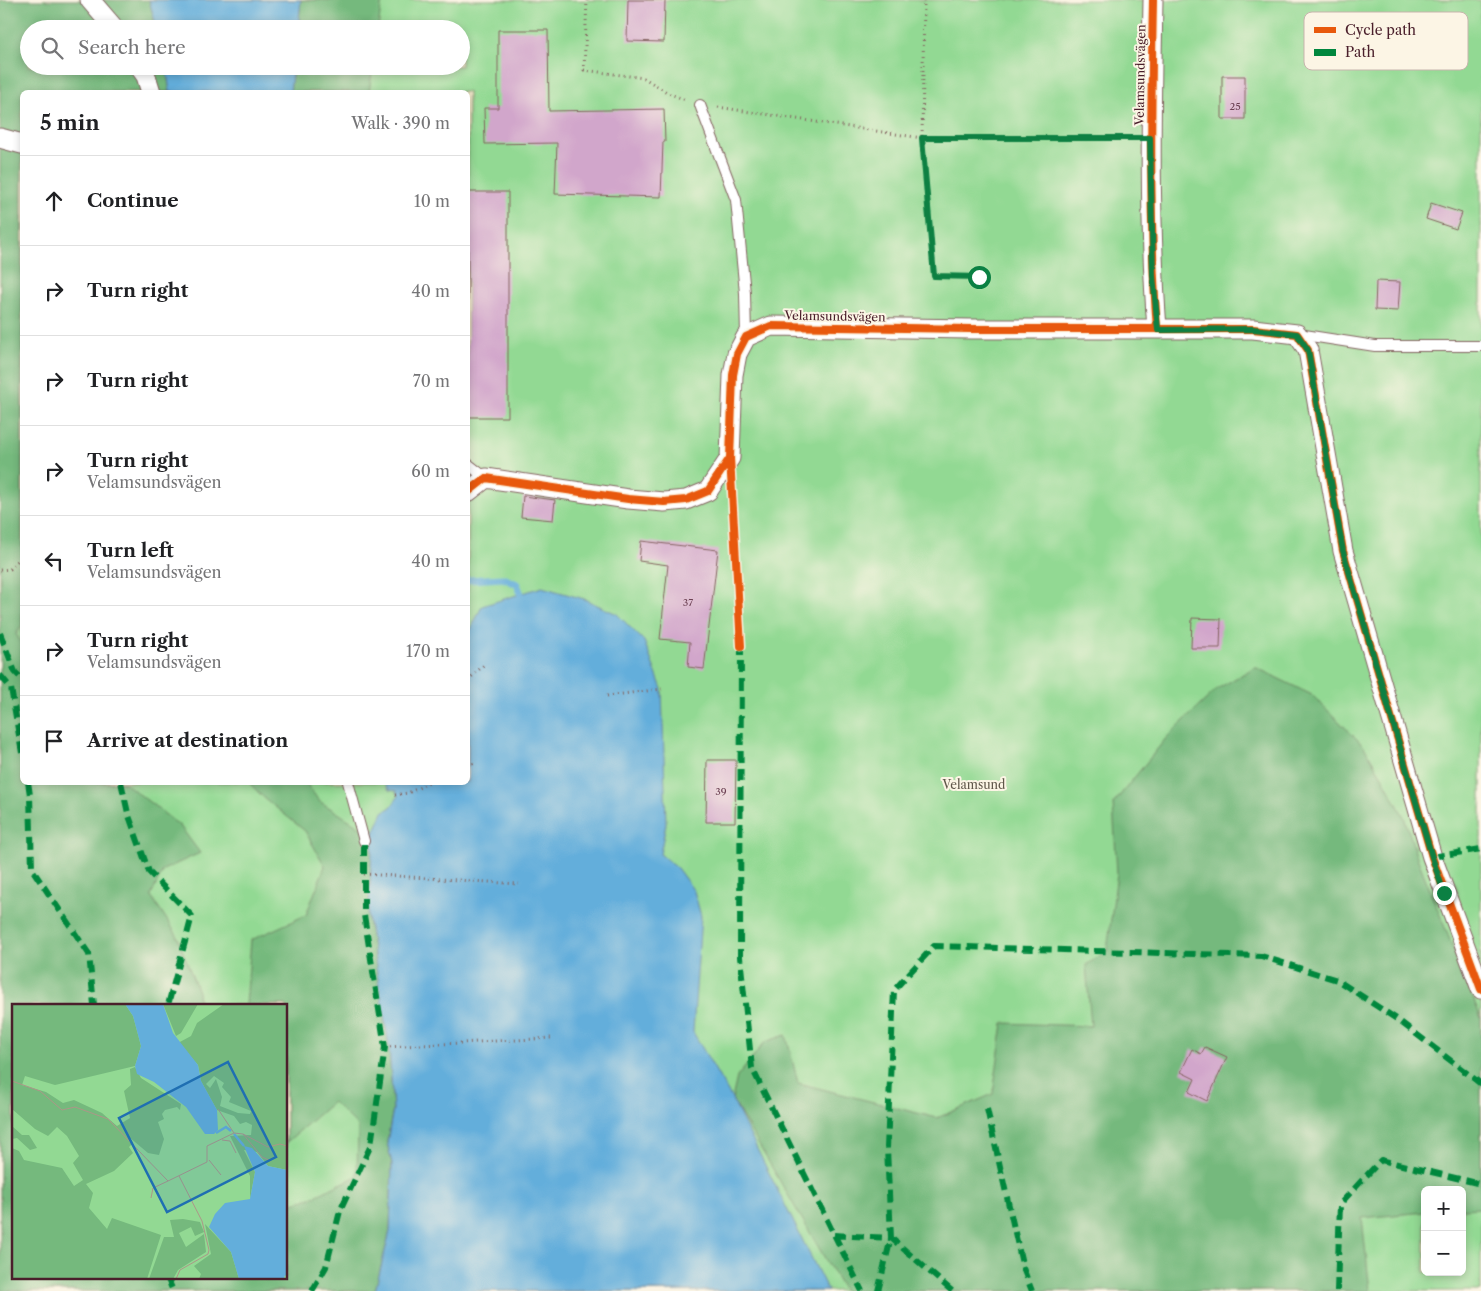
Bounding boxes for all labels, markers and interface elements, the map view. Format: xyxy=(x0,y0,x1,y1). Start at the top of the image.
legend xyxy=(1304,12,1468,70)
search box xyxy=(20,20,470,75)
text: Cycle path xyxy=(1345,21,1416,39)
street label: Velamsundsvägen xyxy=(1132,24,1148,127)
icon: search xyxy=(38,34,66,62)
text: Search here xyxy=(78,36,186,59)
text: Path xyxy=(1345,43,1375,61)
house number: 25 xyxy=(1229,100,1241,113)
text: 5 min xyxy=(40,110,100,135)
text: Walk · 390 m xyxy=(351,113,450,133)
icon: ahead xyxy=(40,187,68,215)
text: Continue xyxy=(87,189,179,212)
text: 10 m xyxy=(414,191,450,211)
route start xyxy=(968,266,991,289)
icon: right xyxy=(40,277,68,305)
text: Turn right xyxy=(87,279,188,302)
text: 40 m xyxy=(411,281,450,301)
street label: Velamsundsvägen xyxy=(783,308,886,324)
icon: right xyxy=(40,367,68,395)
text: Turn right xyxy=(87,369,188,392)
text: 70 m xyxy=(413,371,450,391)
text: Turn right xyxy=(87,449,188,472)
icon: right xyxy=(40,457,68,485)
text: 60 m xyxy=(411,461,450,481)
text: Velamsundsvägen xyxy=(87,472,222,492)
text: Turn left xyxy=(87,539,174,562)
icon: left xyxy=(40,547,68,575)
text: 40 m xyxy=(411,551,450,571)
text: Velamsundsvägen xyxy=(87,562,222,582)
house number: 37 xyxy=(683,596,693,609)
text: Turn right xyxy=(87,629,188,652)
icon: right xyxy=(40,637,68,665)
text: 170 m xyxy=(406,641,450,661)
text: Velamsundsvägen xyxy=(87,652,222,672)
icon: arrive xyxy=(40,727,68,755)
text: Arrive at destination xyxy=(87,729,288,752)
park label: Velamsund xyxy=(942,777,1006,792)
house number: 39 xyxy=(715,785,727,798)
route end xyxy=(1433,882,1456,905)
inset map xyxy=(12,1004,288,1278)
map controls xyxy=(1421,1186,1466,1276)
button: + xyxy=(1421,1186,1466,1231)
button: − xyxy=(1421,1231,1466,1276)

